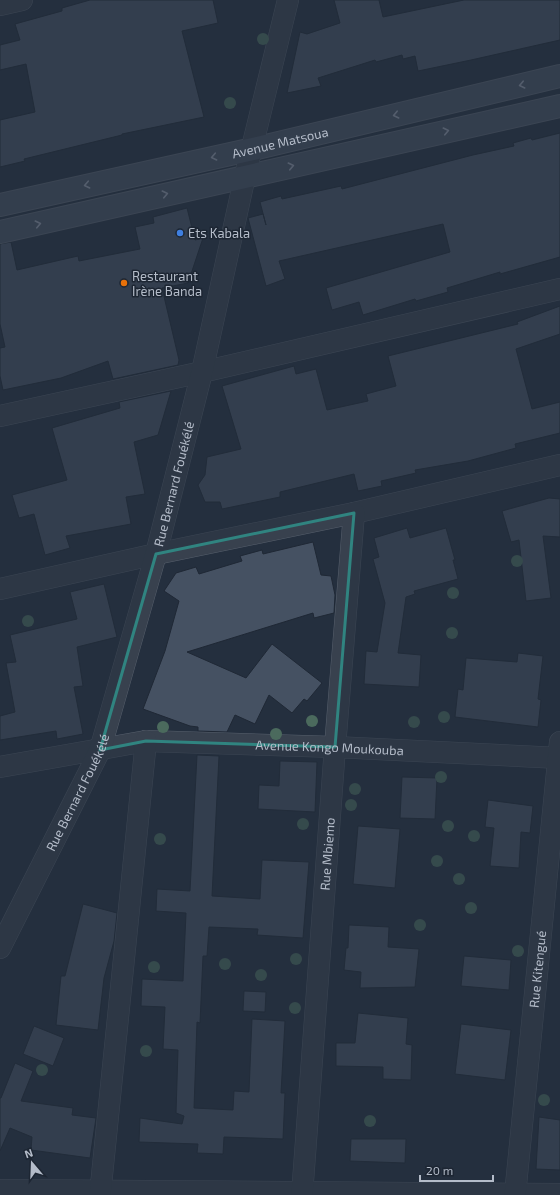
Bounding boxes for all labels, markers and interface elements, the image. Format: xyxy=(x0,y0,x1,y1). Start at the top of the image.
one-way arrow xyxy=(519,81,525,89)
one-way arrow xyxy=(392,111,399,119)
street label: Avenue Matsoua xyxy=(230,123,330,161)
one-way arrow xyxy=(443,128,449,136)
one-way arrow xyxy=(211,153,218,161)
one-way arrow xyxy=(288,162,295,170)
one-way arrow xyxy=(84,181,91,189)
one-way arrow xyxy=(162,191,168,199)
one-way arrow xyxy=(35,220,41,228)
place label: Ets Kabala xyxy=(188,225,250,241)
marker: Ets Kabala xyxy=(175,228,185,238)
place label: Restaurant Irène Banda xyxy=(132,268,202,299)
marker: Restaurant Irène Banda xyxy=(119,278,129,288)
street label: Rue Bernard Fouékélé xyxy=(150,420,197,548)
street label: Rue Bernard Fouékélé xyxy=(42,732,112,854)
street label: Avenue Kongo Moukouba xyxy=(255,736,404,758)
street label: Rue Mbiemo xyxy=(316,817,338,891)
street label: Rue Kitengué xyxy=(526,930,549,1008)
north arrow xyxy=(12,1143,52,1183)
text: N xyxy=(23,1146,35,1161)
scale bar xyxy=(420,1157,493,1183)
text: 20 m xyxy=(426,1163,453,1177)

